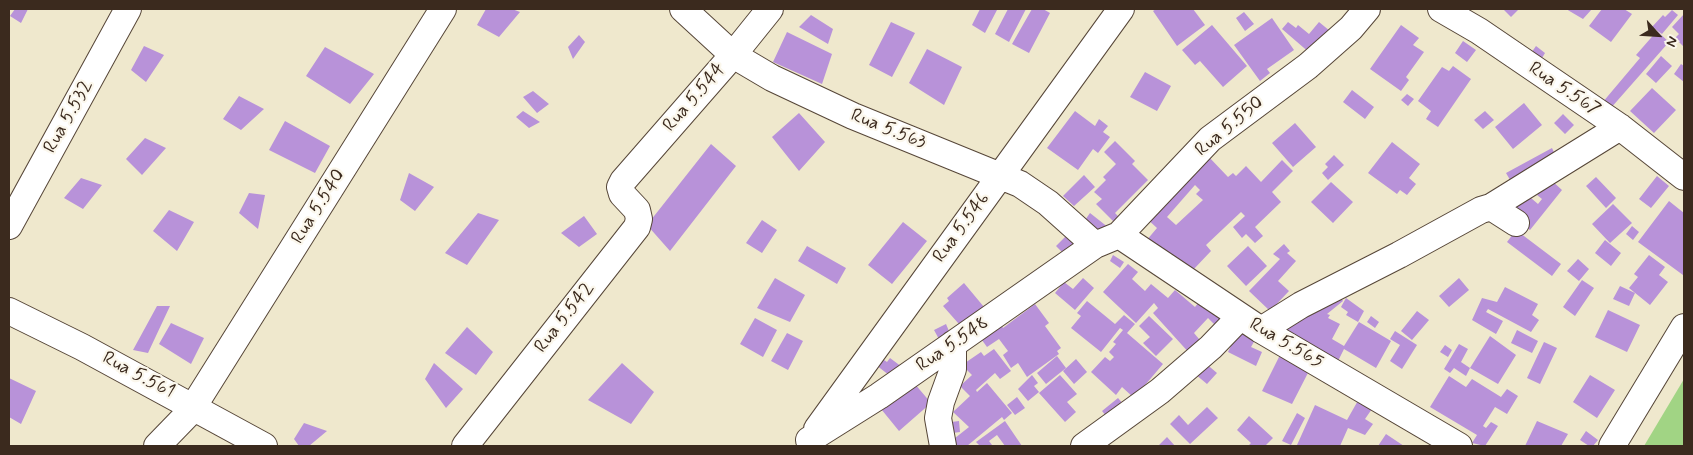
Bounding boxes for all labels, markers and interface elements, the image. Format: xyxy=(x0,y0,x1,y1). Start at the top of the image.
north arrow xyxy=(1633,10,1683,60)
text: N xyxy=(1661,33,1682,50)
street label: Rua 5.567 xyxy=(1524,58,1604,122)
street label: Rua 5.544 xyxy=(659,59,731,137)
street label: Rua 5.532 xyxy=(40,76,98,158)
street label: Rua 5.550 xyxy=(1191,92,1269,162)
street label: Rua 5.563 xyxy=(847,105,929,155)
street label: Rua 5.540 xyxy=(287,165,351,249)
street label: Rua 5.546 xyxy=(929,188,995,268)
street label: Rua 5.542 xyxy=(530,278,600,358)
street label: Rua 5.548 xyxy=(912,312,994,378)
street label: Rua 5.565 xyxy=(1245,314,1327,374)
street label: Rua 5.561 xyxy=(98,347,178,405)

